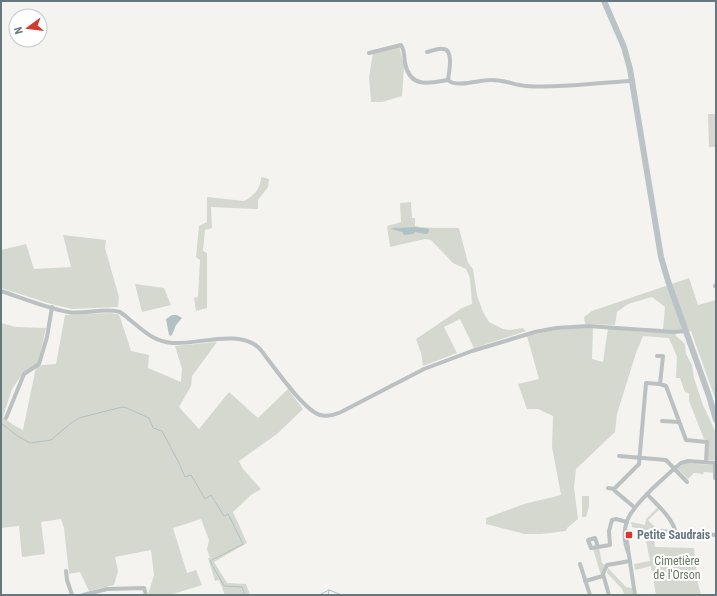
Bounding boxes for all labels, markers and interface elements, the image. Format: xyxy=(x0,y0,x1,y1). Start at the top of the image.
north arrow xyxy=(8,8,48,48)
text: N xyxy=(12,25,26,35)
place label: Petite Saudrais xyxy=(637,528,711,542)
marker: Petite Saudrais xyxy=(624,530,634,540)
park label: Cimetière de l'Orson xyxy=(653,554,701,582)

